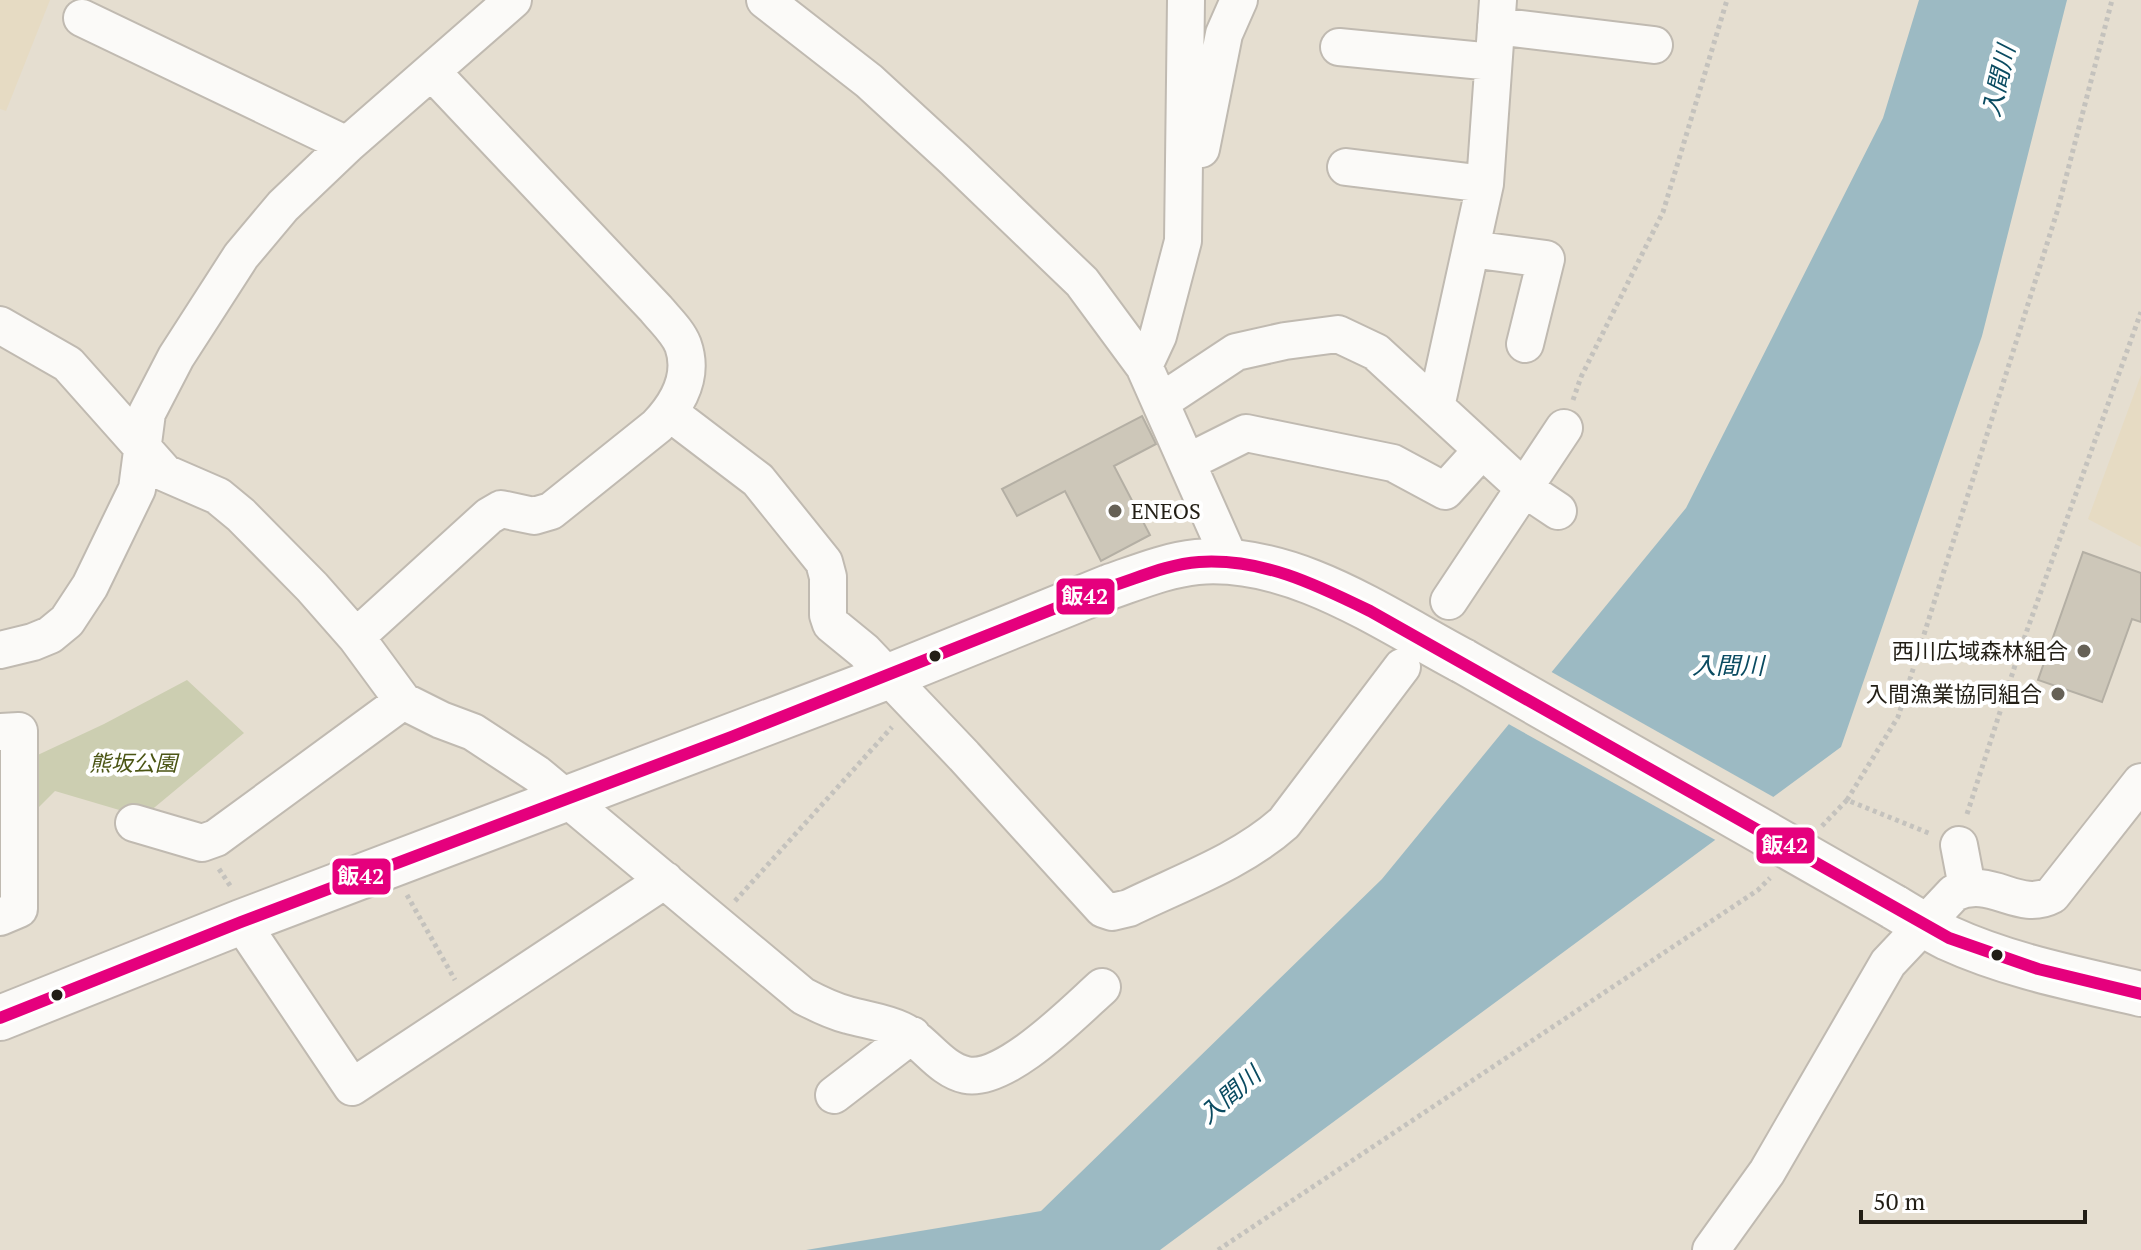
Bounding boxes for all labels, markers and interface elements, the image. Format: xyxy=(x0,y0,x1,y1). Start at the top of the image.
water label: 入間川 xyxy=(1974,39,2022,119)
place label: ENEOS xyxy=(1131,496,1201,525)
marker: ENEOS xyxy=(1106,502,1124,520)
line badge: 飯42 xyxy=(1055,577,1116,616)
text: 飯42 xyxy=(1061,581,1108,610)
place label: 西川広域森林組合 xyxy=(1892,636,2068,665)
marker: 西川広域森林組合 xyxy=(2075,642,2093,660)
unlabelled marker xyxy=(927,648,943,664)
water label: 入間川 xyxy=(1692,649,1767,681)
place label: 入間漁業協同組合 xyxy=(1866,679,2042,708)
marker: 入間漁業協同組合 xyxy=(2049,685,2067,703)
park label: 熊坂公園 xyxy=(89,748,180,777)
line badge: 飯42 xyxy=(1755,826,1816,865)
text: 飯42 xyxy=(1761,830,1808,859)
line badge: 飯42 xyxy=(331,857,392,896)
text: 飯42 xyxy=(337,861,384,890)
unlabelled marker xyxy=(1989,947,2005,963)
unlabelled marker xyxy=(49,987,65,1003)
water label: 入間川 xyxy=(1192,1057,1269,1130)
scale bar xyxy=(1861,1174,2085,1224)
text: 50 m xyxy=(1873,1185,1925,1217)

